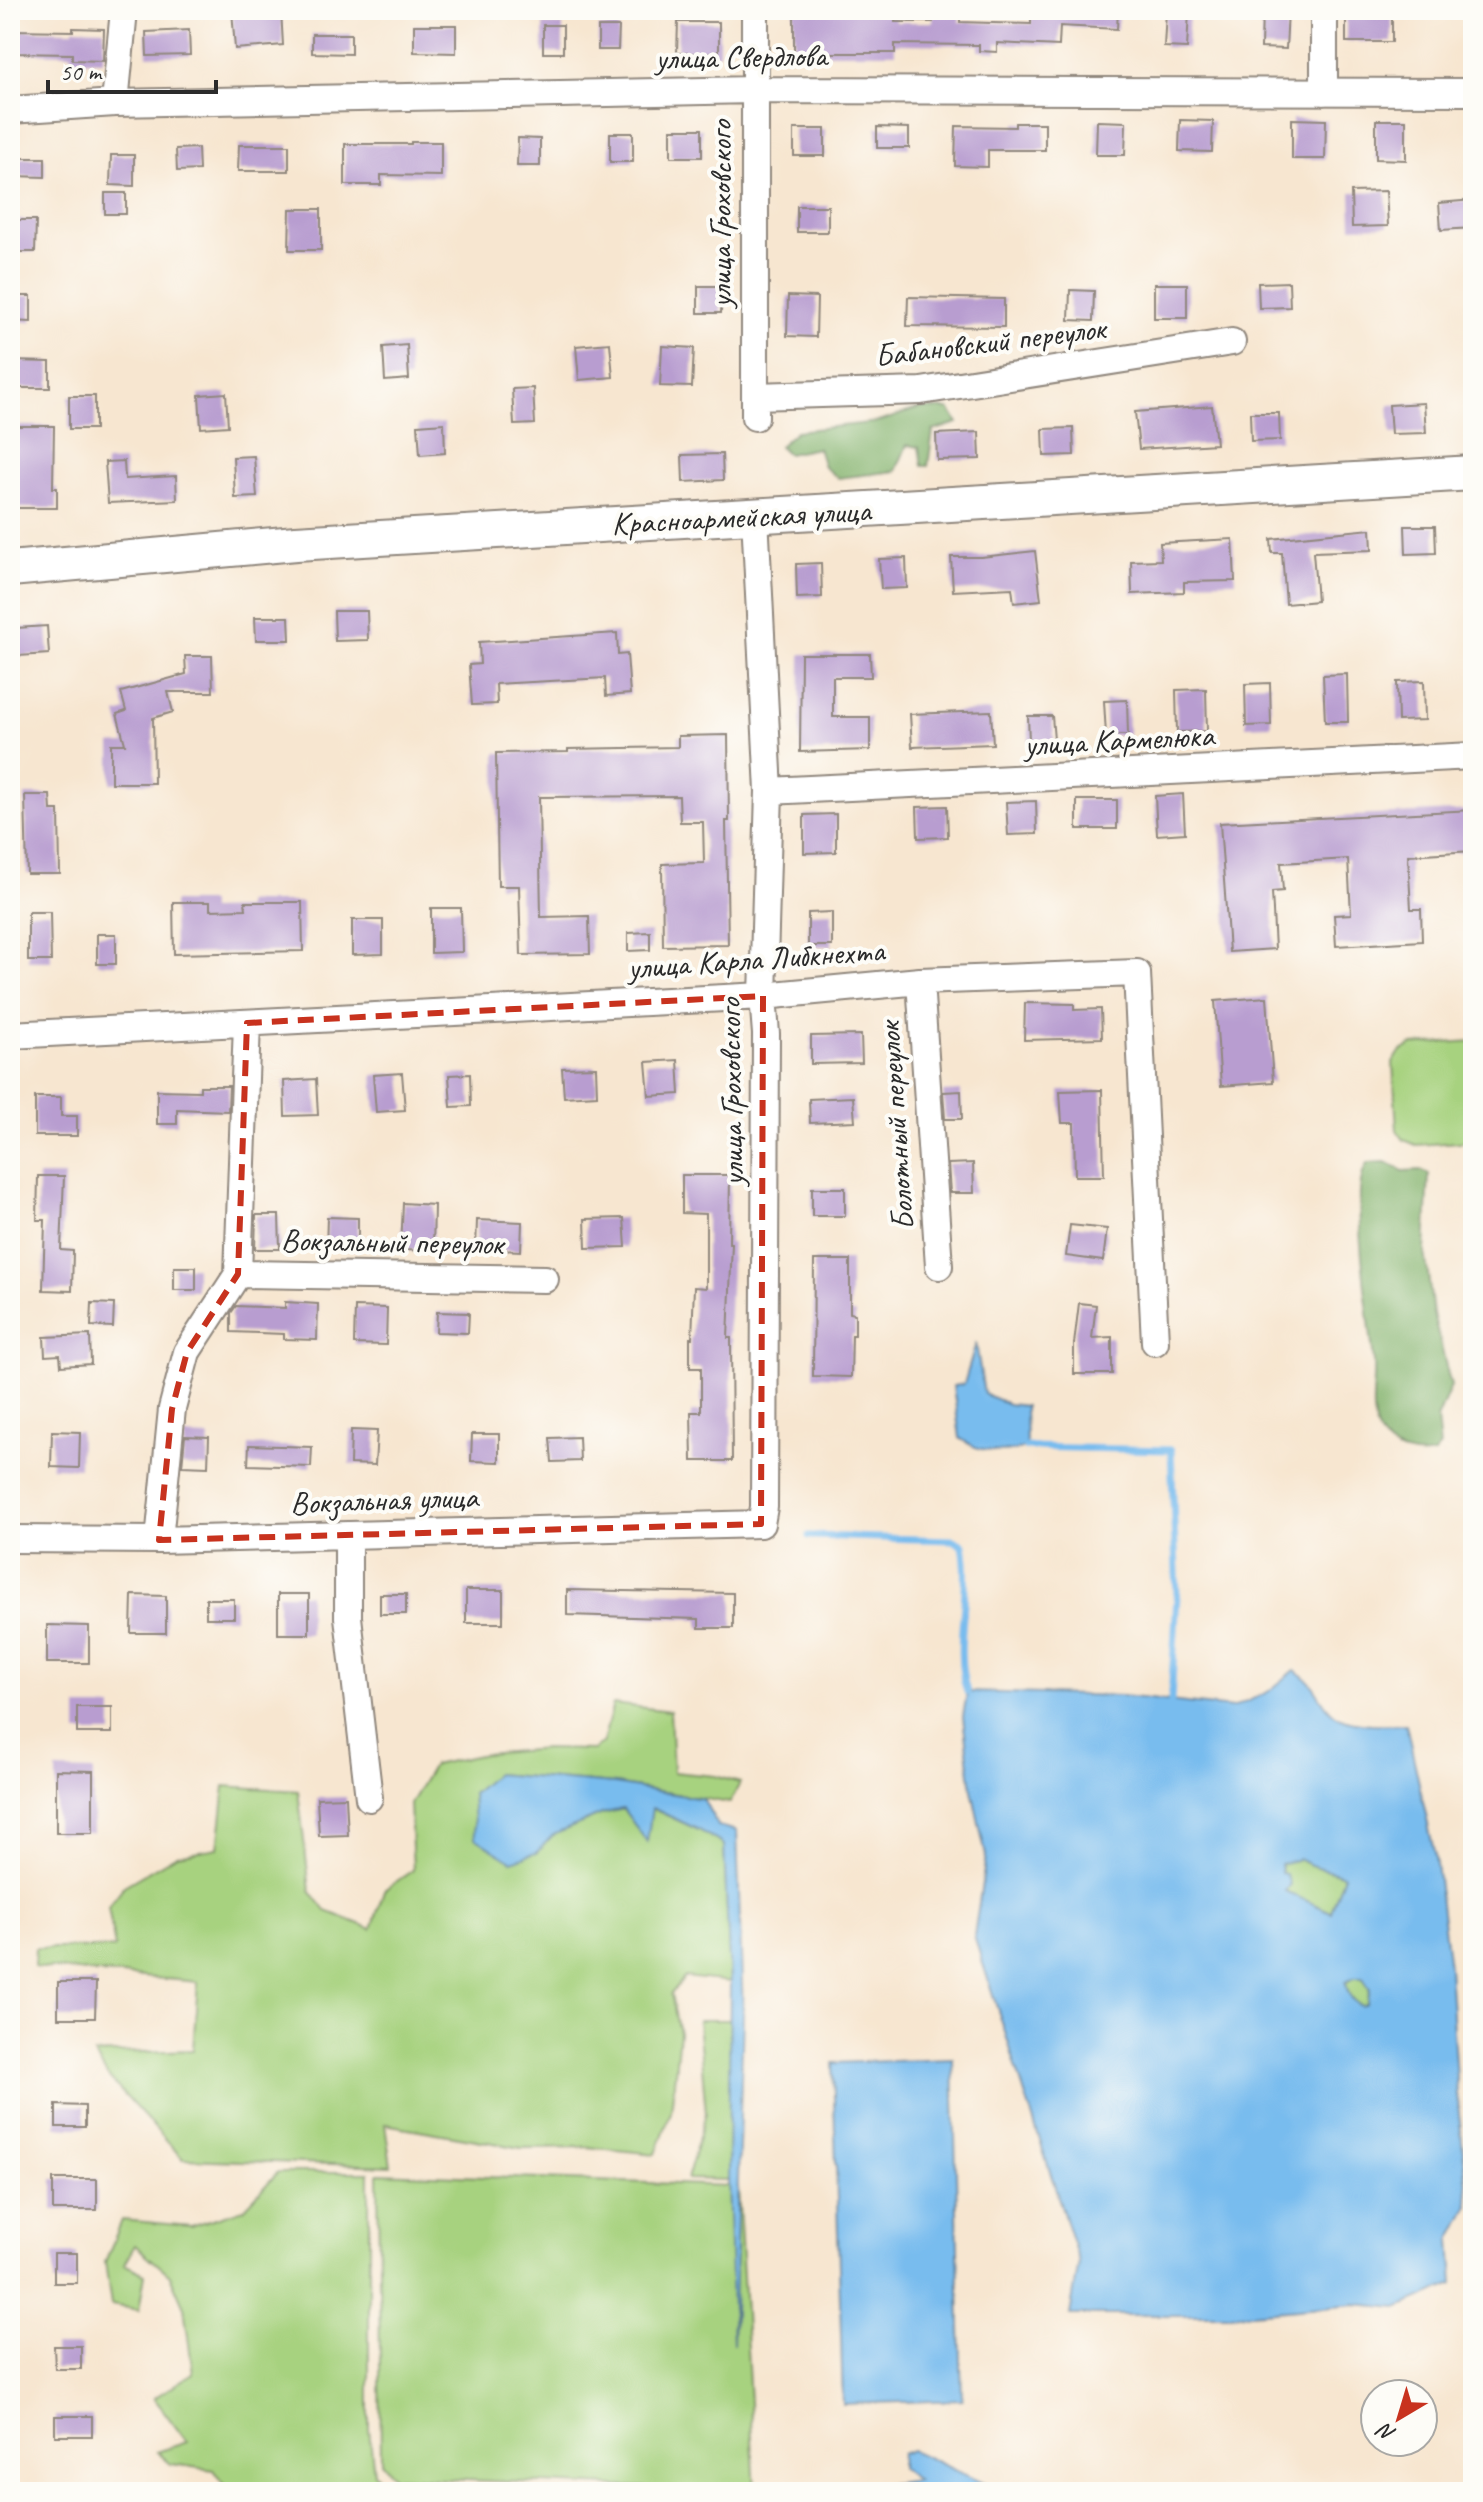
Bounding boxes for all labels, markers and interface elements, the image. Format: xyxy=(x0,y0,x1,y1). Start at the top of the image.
street label: улица Свердлова xyxy=(653,35,830,79)
scale bar xyxy=(48,44,216,94)
text: 50 m xyxy=(60,57,103,87)
street label: улица Гроховского xyxy=(700,118,741,310)
street label: Бабановский переулок xyxy=(873,307,1111,376)
street label: Красноармейская улица xyxy=(610,490,874,544)
street label: улица Кармелюка xyxy=(1021,714,1217,766)
street label: улица Карла Либкнехта xyxy=(624,929,888,989)
street label: улица Гроховского xyxy=(709,996,753,1188)
street label: Болотный переулок xyxy=(868,1017,924,1232)
street label: Вокзальный переулок xyxy=(281,1220,507,1264)
street label: Вокзальная улица xyxy=(289,1476,481,1524)
north arrow xyxy=(1359,2378,1439,2458)
text: N xyxy=(1371,2416,1401,2448)

